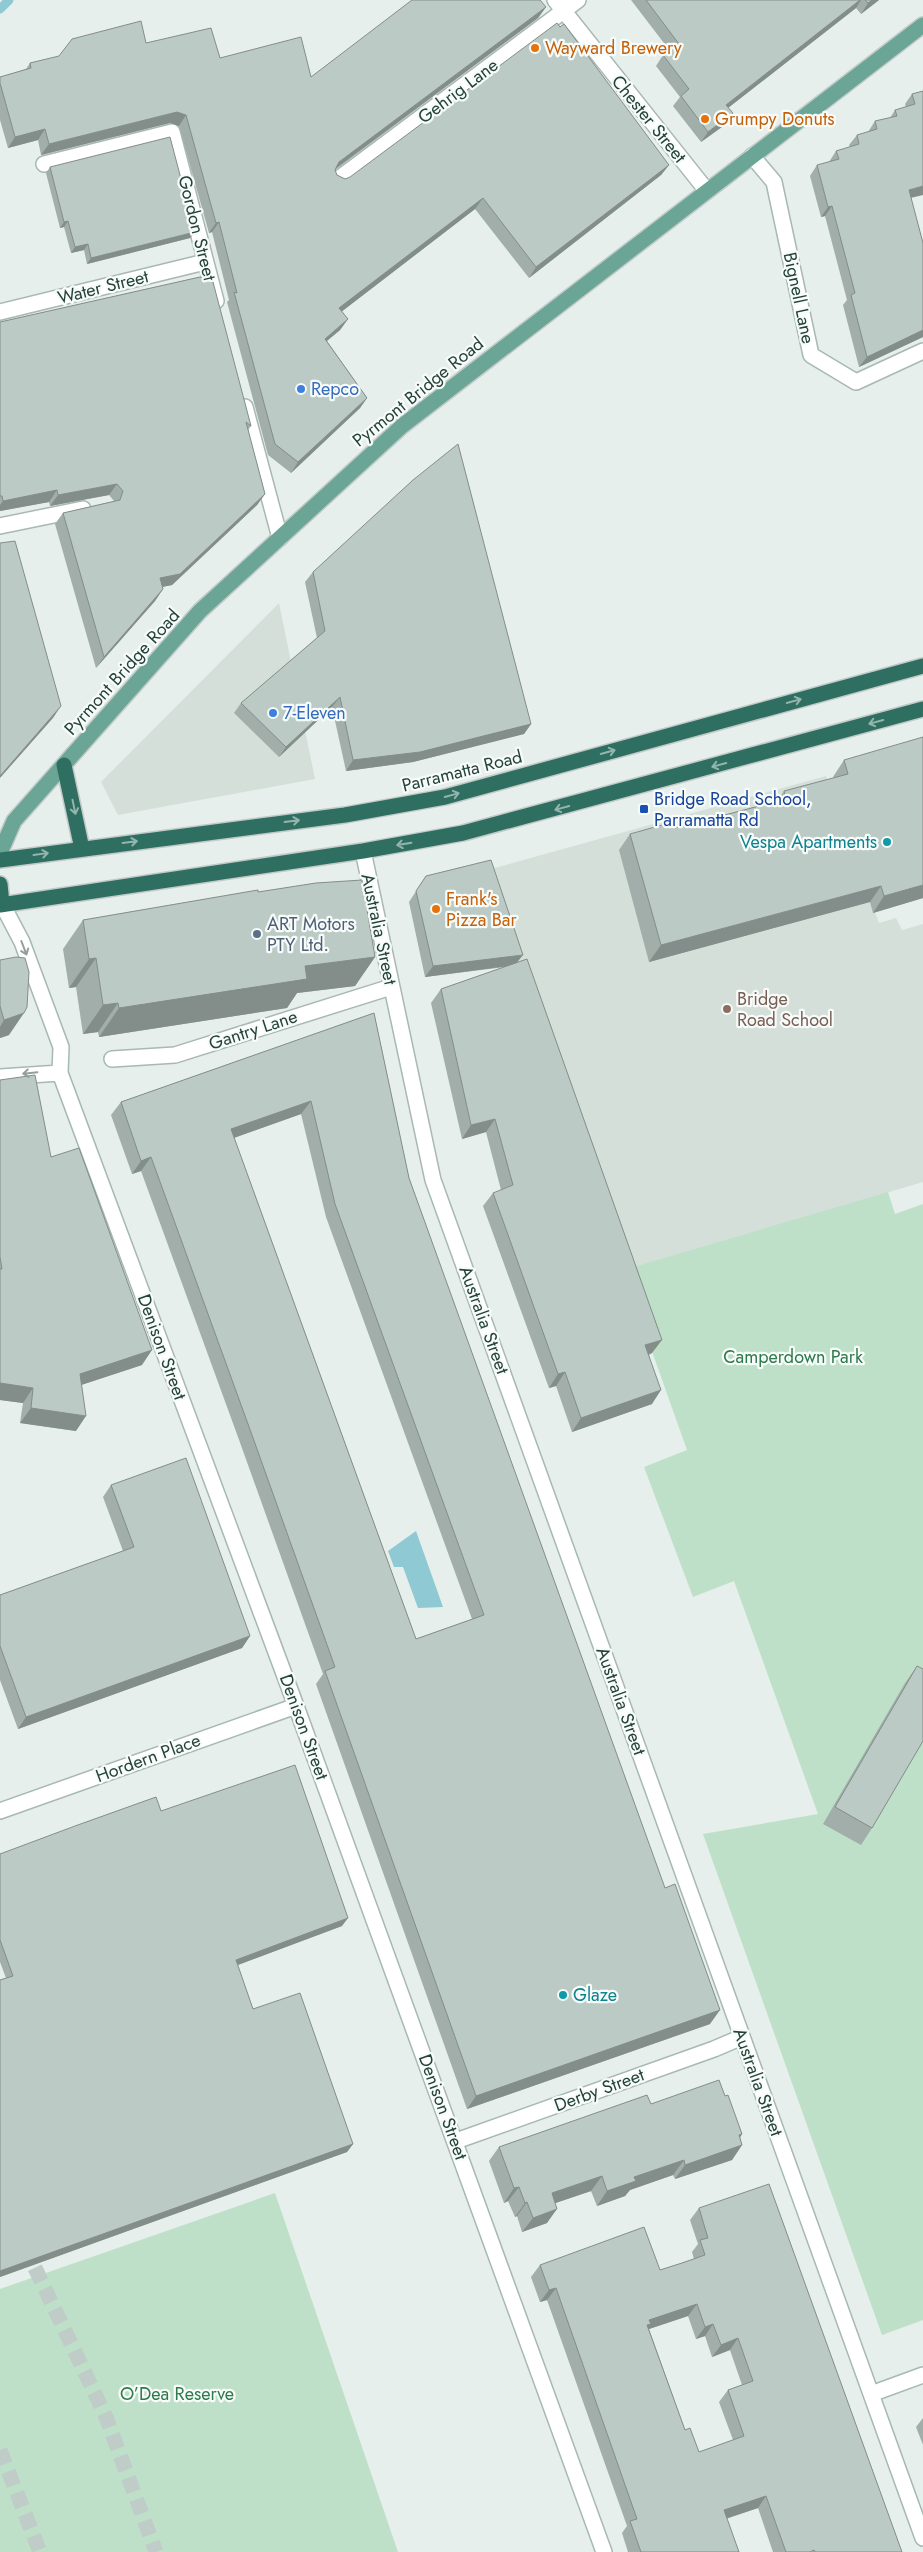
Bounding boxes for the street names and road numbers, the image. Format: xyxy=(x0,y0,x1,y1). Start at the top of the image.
street label: Gehrig Lane xyxy=(412,52,504,130)
street label: Chester Street xyxy=(605,69,693,169)
street label: Gordon Street xyxy=(171,173,223,284)
street label: Bignell Lane xyxy=(777,250,821,346)
street label: Water Street xyxy=(55,263,152,311)
street label: Pyrmont Bridge Road xyxy=(347,331,489,453)
street label: Pyrmont Bridge Road xyxy=(58,603,186,741)
street label: Parramatta Road xyxy=(399,743,525,799)
street label: Australia Street xyxy=(355,871,404,988)
street label: Gantry Lane xyxy=(205,1003,301,1057)
street label: Australia Street xyxy=(452,1262,516,1378)
street label: Denison Street xyxy=(131,1291,193,1404)
street label: Australia Street xyxy=(589,1643,653,1759)
street label: Denison Street xyxy=(273,1671,335,1784)
street label: Hordern Place xyxy=(92,1727,204,1789)
street label: Australia Street xyxy=(726,2024,790,2140)
street label: Denison Street xyxy=(412,2051,474,2164)
street label: Derby Street xyxy=(550,2061,648,2118)

